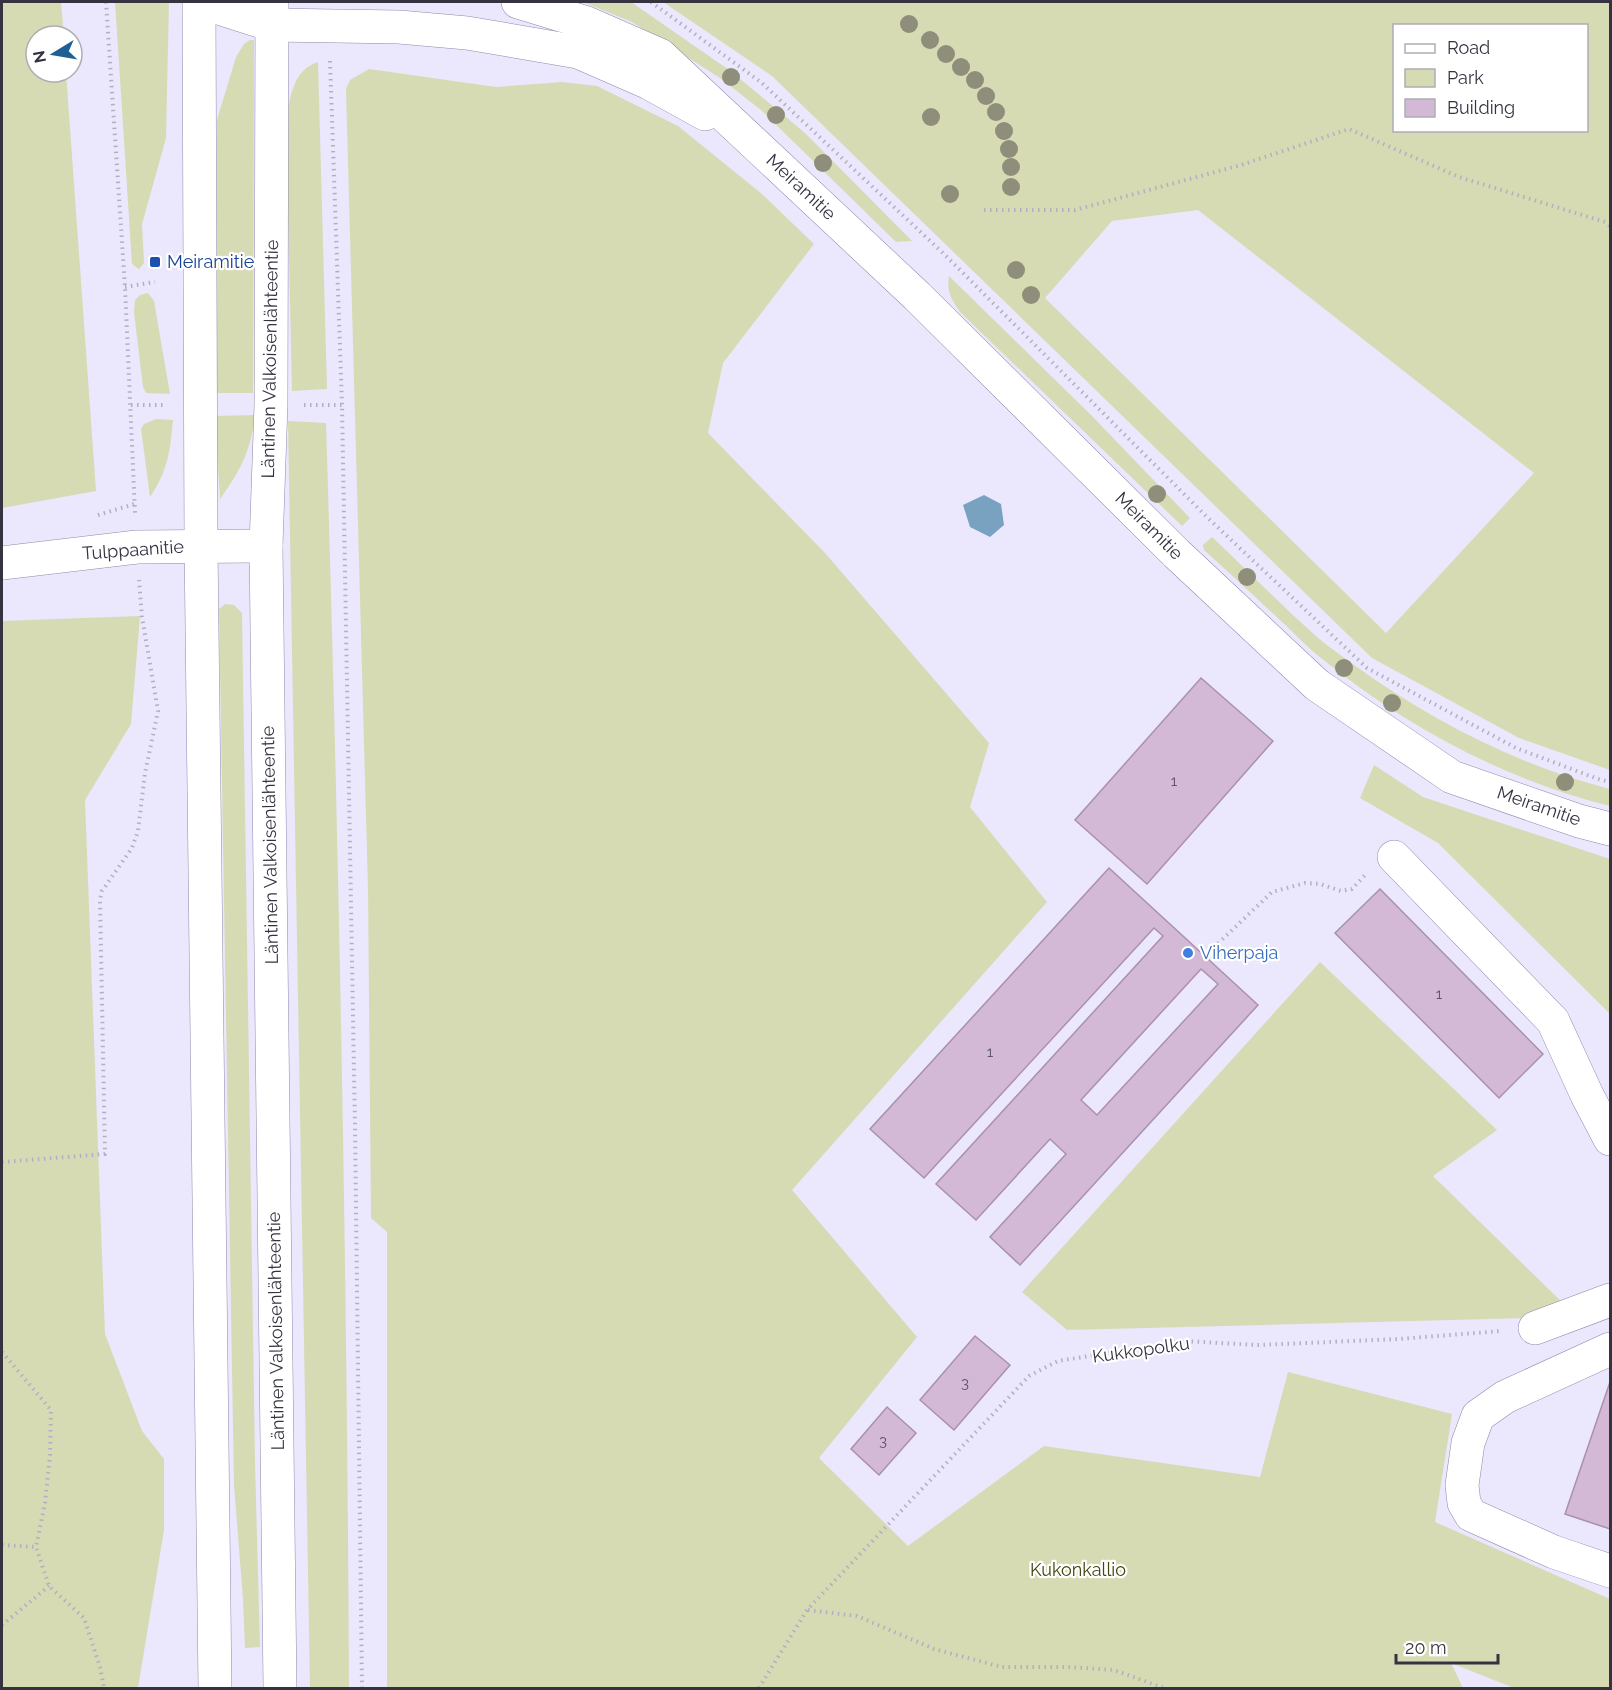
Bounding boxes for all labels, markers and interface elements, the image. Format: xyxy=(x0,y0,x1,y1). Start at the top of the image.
north arrow xyxy=(24,24,84,84)
legend xyxy=(1393,24,1588,132)
text: Road xyxy=(1447,37,1490,58)
text: N xyxy=(29,49,50,65)
text: Park xyxy=(1447,67,1484,88)
text: Building xyxy=(1447,97,1515,118)
street label: Meiramitie xyxy=(762,149,841,224)
street label: Läntinen Valkoisenlähteentie xyxy=(257,239,282,478)
place label: Meiramitie xyxy=(167,251,255,272)
marker: Meiramitie xyxy=(148,255,162,269)
street label: Meiramitie xyxy=(1111,487,1188,564)
street label: Tulppaanitie xyxy=(81,535,185,564)
street label: Läntinen Valkoisenlähteentie xyxy=(257,725,282,965)
house number: 1 xyxy=(1171,772,1178,790)
street label: Meiramitie xyxy=(1495,781,1584,830)
place label: Viherpaja xyxy=(1200,942,1278,963)
marker: Viherpaja xyxy=(1181,946,1195,960)
house number: 1 xyxy=(1436,985,1443,1003)
house number: 1 xyxy=(987,1043,994,1061)
street label: Läntinen Valkoisenlähteentie xyxy=(263,1211,288,1451)
street label: Kukkopolku xyxy=(1091,1332,1191,1367)
house number: 3 xyxy=(961,1374,969,1392)
house number: 3 xyxy=(879,1432,887,1450)
park label: Kukonkallio xyxy=(1030,1559,1126,1580)
scale bar xyxy=(1396,1627,1498,1665)
text: 20 m xyxy=(1405,1637,1447,1658)

